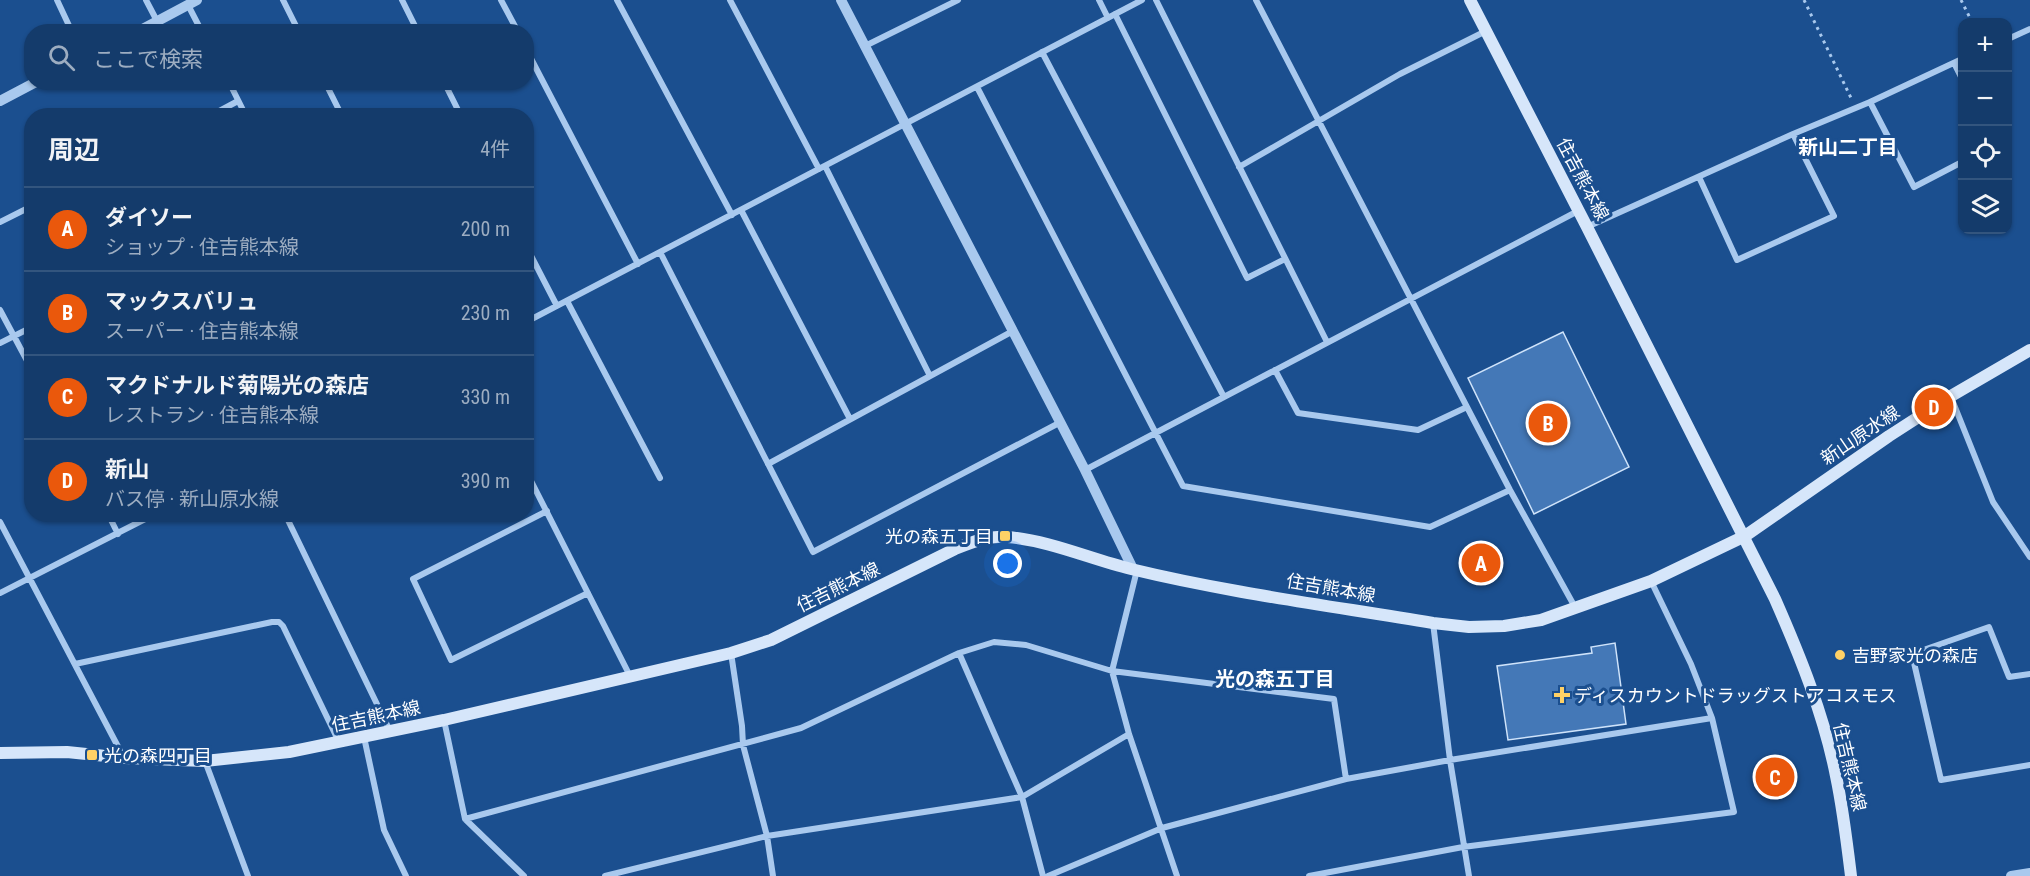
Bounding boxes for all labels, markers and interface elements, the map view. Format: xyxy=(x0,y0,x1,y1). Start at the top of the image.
map controls xyxy=(1958,18,2012,234)
button: + xyxy=(1958,18,2012,72)
search box xyxy=(24,24,534,90)
icon: search xyxy=(45,41,78,74)
text: ここで検索 xyxy=(93,47,203,72)
button: − xyxy=(1958,72,2012,126)
button: locate xyxy=(1958,126,2012,180)
street label: 住吉熊本線 xyxy=(1553,134,1613,224)
text: 周辺 xyxy=(48,135,100,165)
district label: 新山二丁目 xyxy=(1798,135,1898,159)
text: 4件 xyxy=(480,137,510,161)
button: layers xyxy=(1958,180,2012,234)
text: ダイソー xyxy=(105,205,193,230)
text: A xyxy=(62,217,73,241)
text: 200 m xyxy=(461,217,510,241)
text: ショップ · 住吉熊本線 xyxy=(105,235,299,259)
text: マックスバリュ xyxy=(105,289,258,314)
text: B xyxy=(62,301,73,325)
text: 230 m xyxy=(461,301,510,325)
text: スーパー · 住吉熊本線 xyxy=(105,319,299,343)
text: マクドナルド菊陽光の森店 xyxy=(105,373,369,398)
pin: D xyxy=(1914,384,1954,430)
text: C xyxy=(62,385,73,409)
text: 330 m xyxy=(461,385,510,409)
pin: B xyxy=(1528,400,1568,446)
street label: 新山原水線 xyxy=(1817,401,1903,469)
text: レストラン · 住吉熊本線 xyxy=(105,403,319,427)
text: 新山 xyxy=(105,457,149,482)
text: D xyxy=(62,469,73,493)
text: 390 m xyxy=(461,469,510,493)
text: バス停 · 新山原水線 xyxy=(105,487,279,511)
place label: 光の森五丁目 xyxy=(885,526,993,547)
marker: 光の森五丁目 xyxy=(998,529,1012,543)
pin: A xyxy=(1462,540,1500,586)
your location xyxy=(993,549,1022,578)
street label: 住吉熊本線 xyxy=(793,558,883,616)
street label: 住吉熊本線 xyxy=(1285,570,1377,606)
place label: 吉野家光の森店 xyxy=(1852,645,1978,666)
marker: 吉野家光の森店 xyxy=(1833,648,1847,662)
district label: 光の森五丁目 xyxy=(1215,667,1335,691)
place label: ディスカウントドラッグストアコスモス xyxy=(1574,685,1897,706)
marker: ディスカウントドラッグストアコスモス xyxy=(1555,688,1569,702)
street label: 住吉熊本線 xyxy=(330,696,422,736)
street label: 住吉熊本線 xyxy=(1830,721,1870,813)
place label: 光の森四丁目 xyxy=(104,745,212,766)
marker: 光の森四丁目 xyxy=(85,748,99,762)
pin: C xyxy=(1756,754,1794,800)

